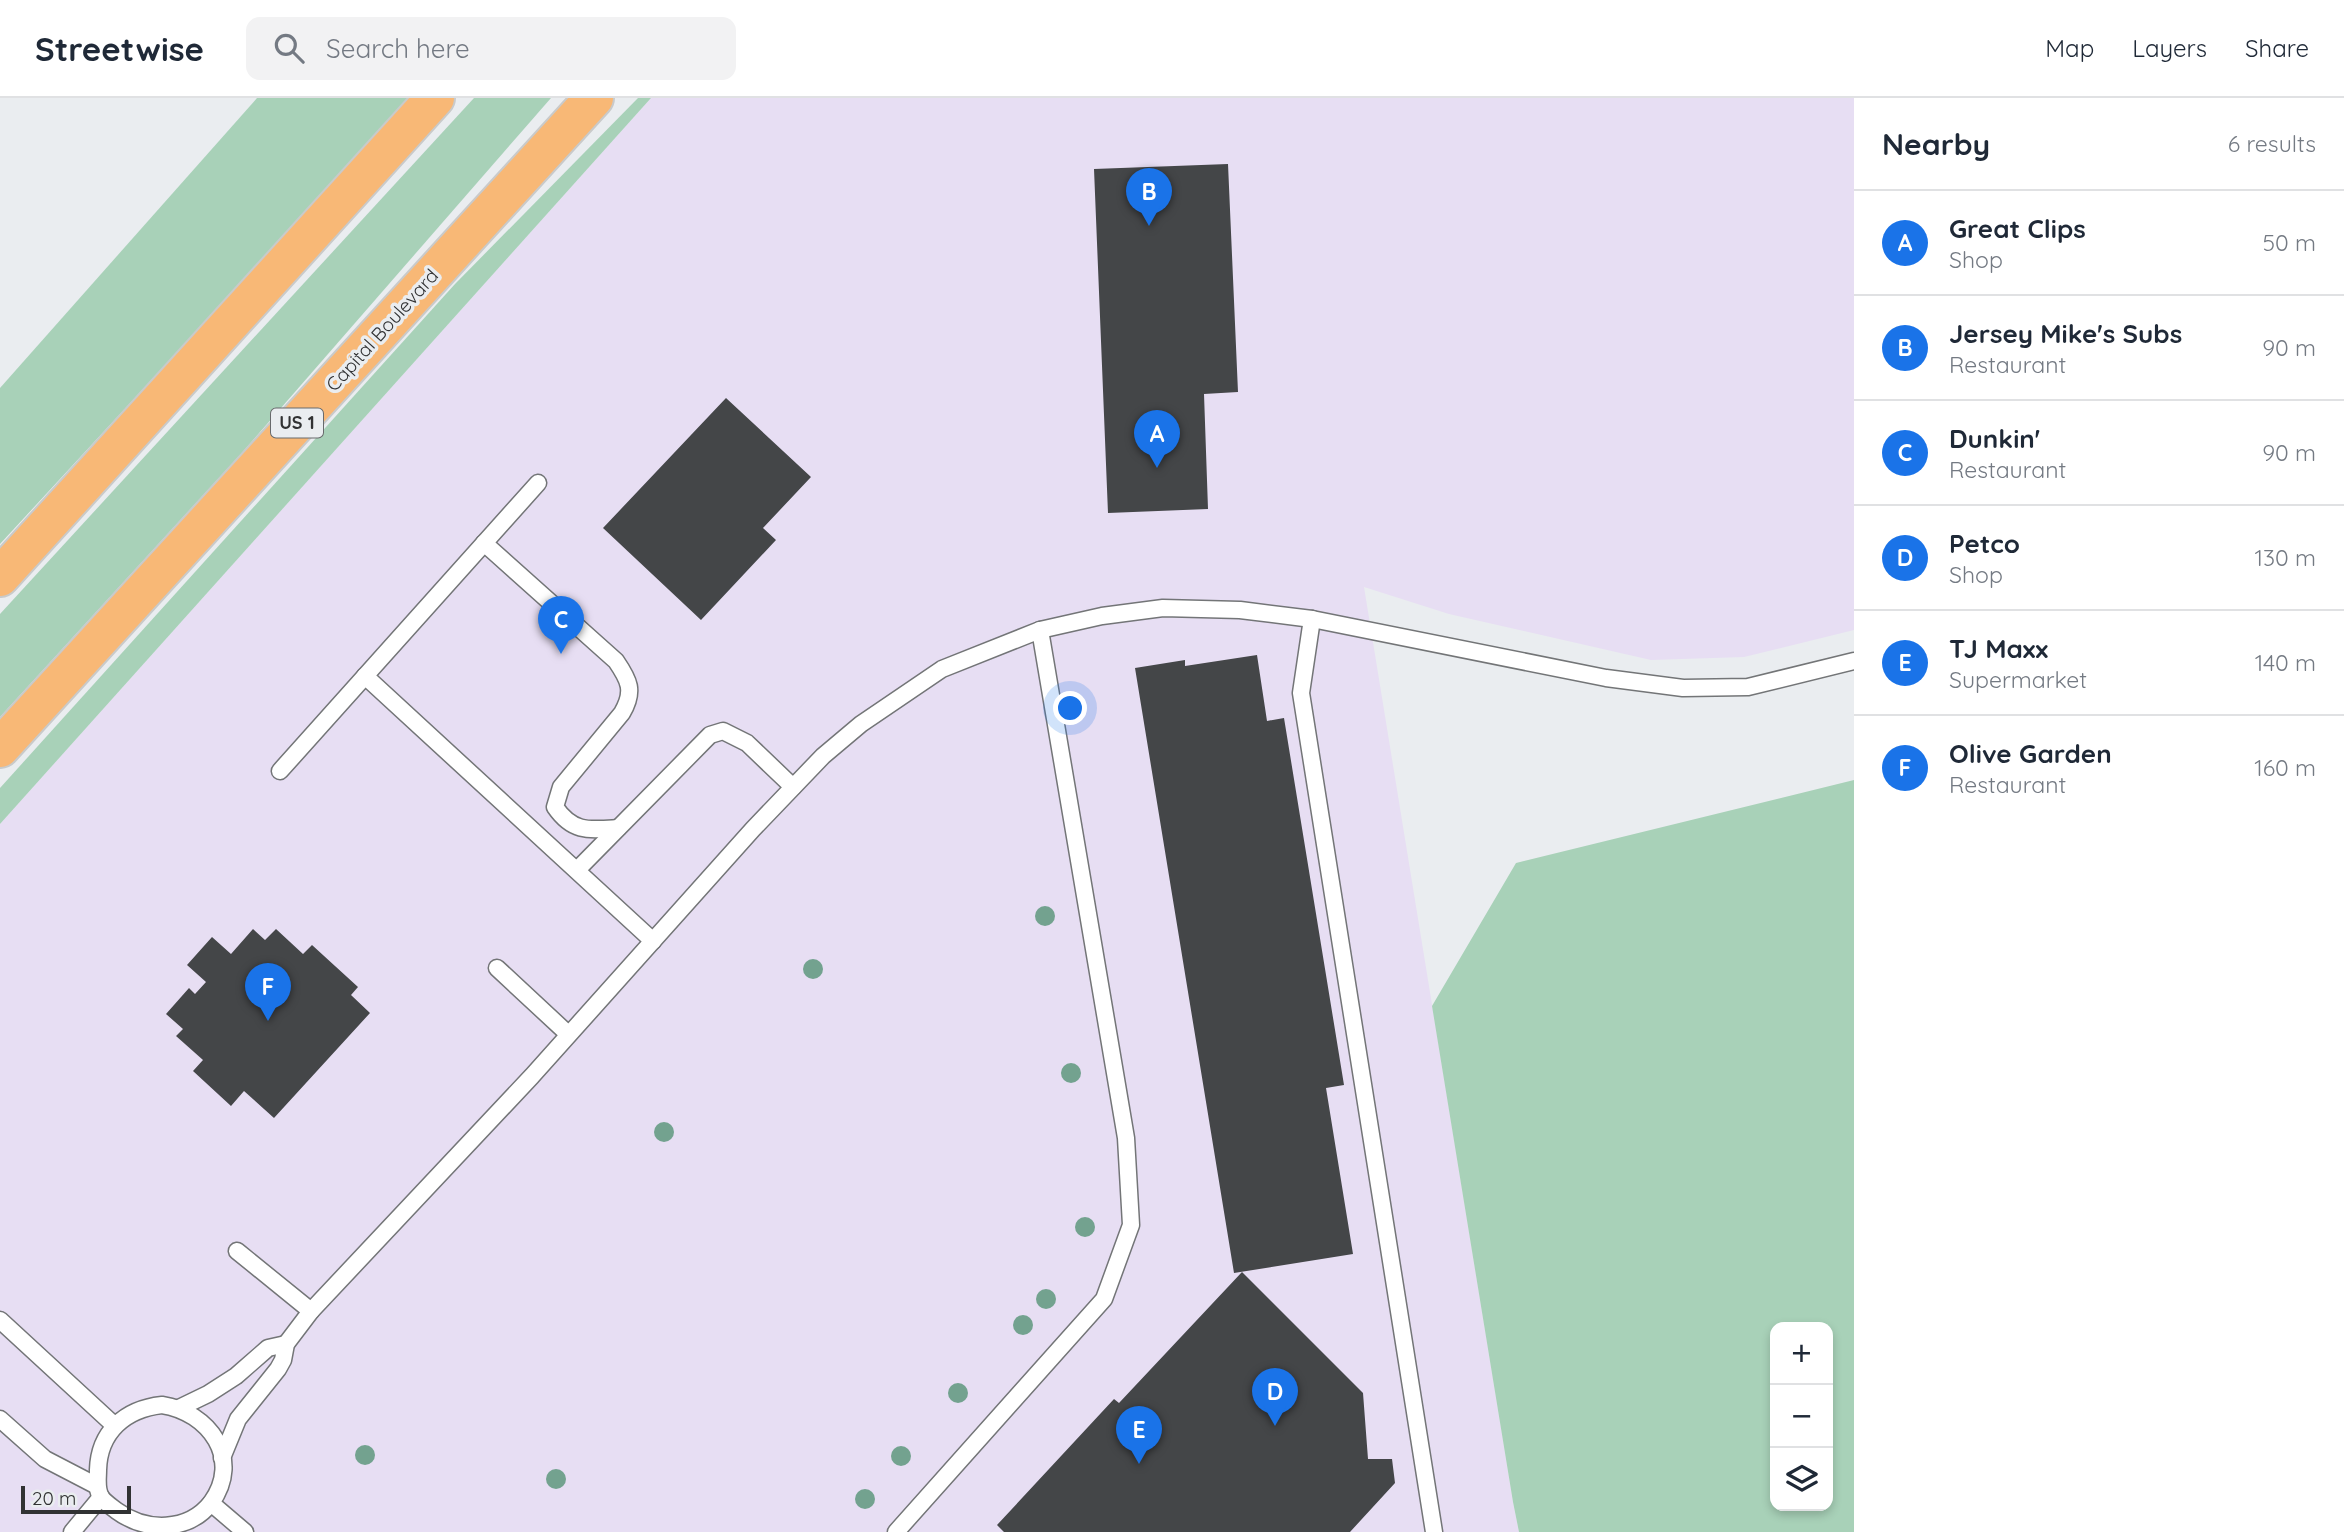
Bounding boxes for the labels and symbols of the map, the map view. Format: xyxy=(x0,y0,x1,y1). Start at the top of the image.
pin: B xyxy=(1126,168,1172,226)
street label: Capital Boulevard xyxy=(321,264,443,396)
road number: US 1 xyxy=(271,408,323,438)
pin: A xyxy=(1134,410,1180,468)
pin: C xyxy=(538,596,584,654)
your location xyxy=(1053,691,1087,725)
pin: F xyxy=(245,963,291,1021)
pin: D xyxy=(1252,1368,1298,1426)
pin: E xyxy=(1116,1406,1162,1464)
scale bar xyxy=(21,1483,131,1515)

